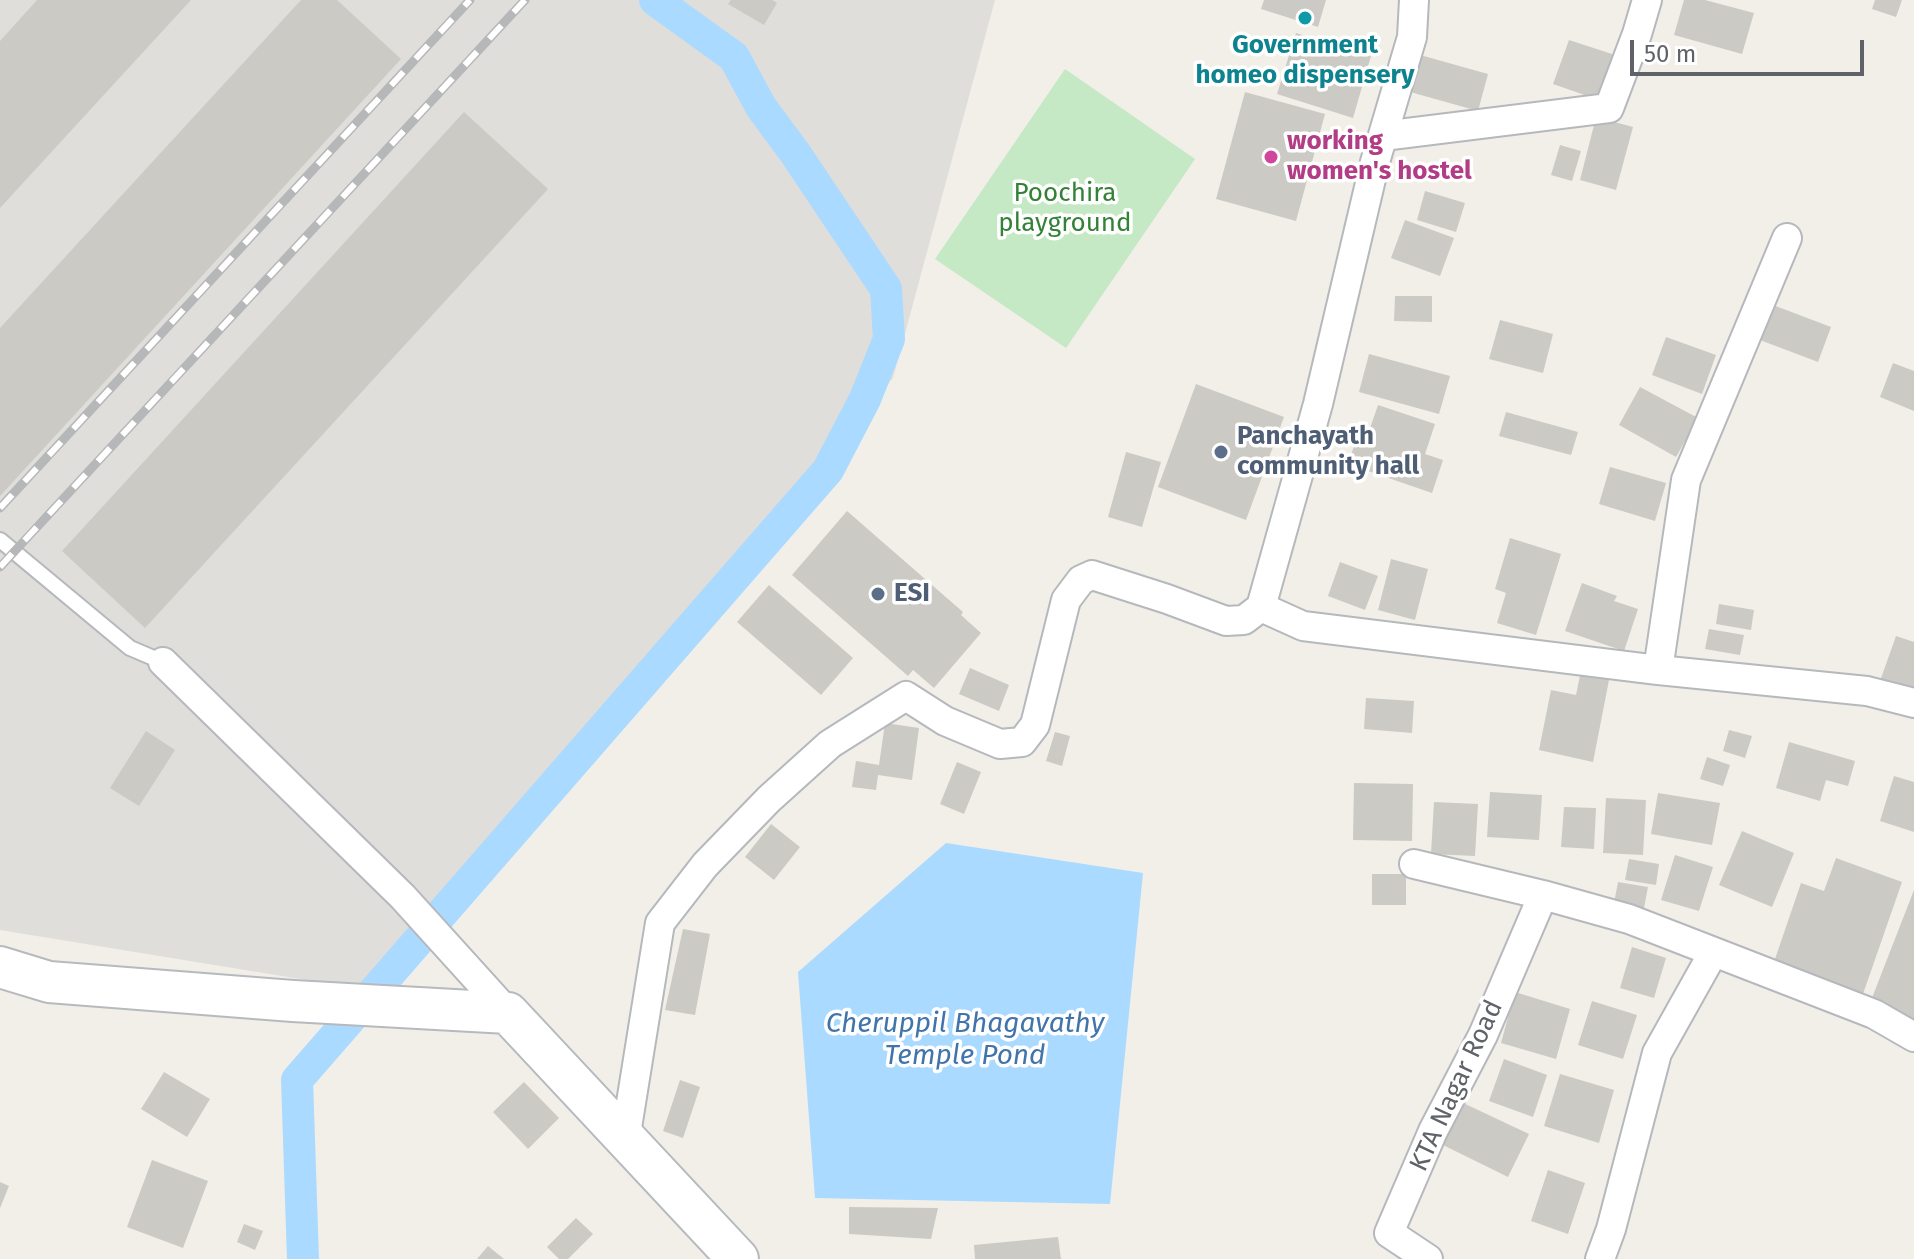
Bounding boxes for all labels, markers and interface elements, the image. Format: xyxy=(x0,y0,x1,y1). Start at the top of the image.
marker: Government homeo dispensery xyxy=(1296,9,1314,27)
scale bar xyxy=(1634,24,1868,74)
place label: Government homeo dispensery xyxy=(1195,30,1415,92)
text: 50 m xyxy=(1644,40,1696,68)
place label: working women's hostel xyxy=(1287,126,1472,188)
marker: working women's hostel xyxy=(1262,148,1280,166)
park label: Poochira playground xyxy=(998,178,1132,240)
place label: Panchayath community hall xyxy=(1237,421,1419,482)
marker: Panchayath community hall xyxy=(1212,443,1230,461)
place label: ESI xyxy=(894,578,930,610)
marker: ESI xyxy=(869,585,887,603)
street label: KTA Nagar Road xyxy=(1404,996,1510,1176)
water label: Cheruppil Bhagavathy Temple Pond xyxy=(826,1007,1104,1073)

